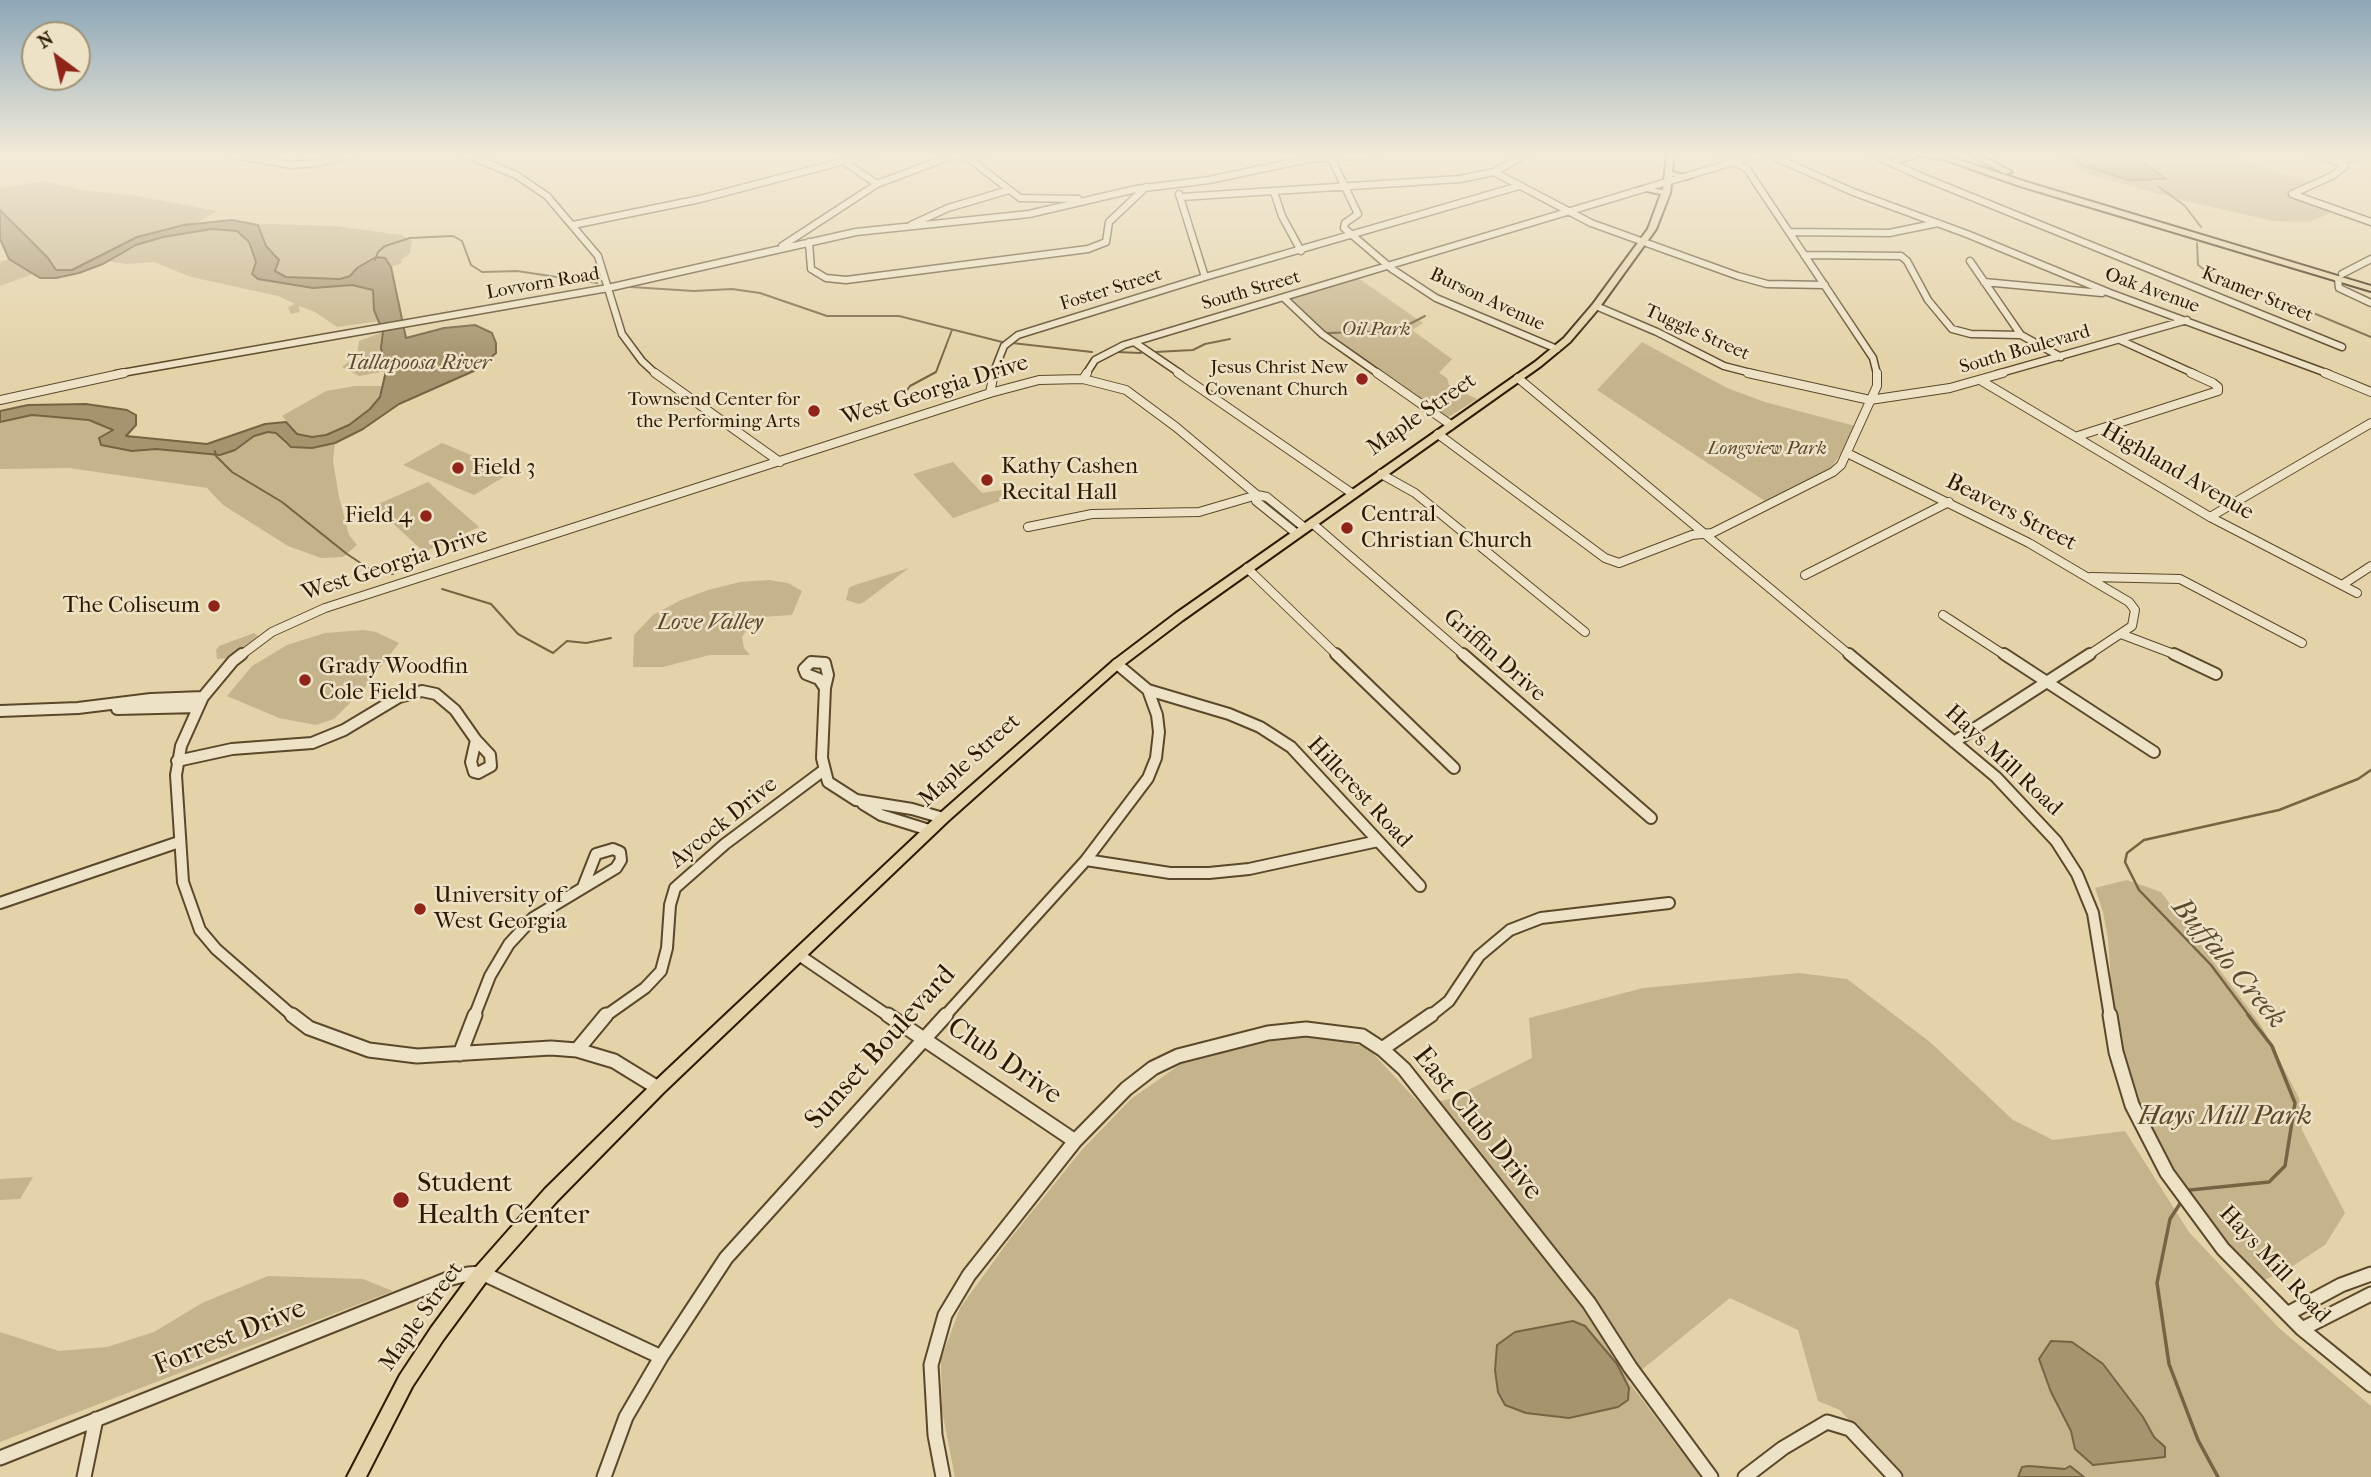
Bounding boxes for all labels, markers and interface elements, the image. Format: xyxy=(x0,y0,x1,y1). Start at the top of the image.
north arrow xyxy=(21,21,91,91)
text: N xyxy=(34,27,58,53)
street label: Kramer Street xyxy=(2198,262,2316,328)
street label: Lovvorn Road xyxy=(485,263,601,305)
street label: Burson Avenue xyxy=(1426,263,1548,337)
street label: Oak Avenue xyxy=(2102,263,2202,319)
street label: Foster Street xyxy=(1057,264,1165,316)
street label: South Street xyxy=(1199,266,1303,316)
street label: Tuggle Street xyxy=(1641,300,1753,366)
park label: Oil Park xyxy=(1341,319,1411,341)
street label: South Boulevard xyxy=(1957,320,2093,380)
street label: West Georgia Drive xyxy=(838,349,1032,433)
water label: Tallapoosa River xyxy=(345,351,491,377)
place label: Jesus Christ New Covenant Church xyxy=(1205,357,1348,401)
street label: Maple Street xyxy=(1362,367,1482,463)
marker: Jesus Christ New Covenant Church xyxy=(1354,371,1370,387)
place label: Townsend Center for the Performing Arts xyxy=(628,389,800,433)
marker: Townsend Center for the Performing Arts xyxy=(806,403,822,419)
street label: Highland Avenue xyxy=(2096,417,2258,527)
park label: Longview Park xyxy=(1707,438,1827,460)
place label: Kathy Cashen Recital Hall xyxy=(1001,453,1138,507)
place label: Field 3 xyxy=(472,454,535,482)
marker: Field 3 xyxy=(450,460,466,476)
street label: Beavers Street xyxy=(1941,468,2081,558)
marker: Kathy Cashen Recital Hall xyxy=(979,472,995,488)
place label: Central Christian Church xyxy=(1361,501,1532,555)
place label: Field 4 xyxy=(345,502,412,530)
marker: Field 4 xyxy=(418,508,434,524)
marker: Central Christian Church xyxy=(1339,520,1355,536)
street label: West Georgia Drive xyxy=(299,522,491,608)
place label: The Coliseum xyxy=(63,592,200,620)
marker: The Coliseum xyxy=(206,598,222,614)
street label: Griffin Drive xyxy=(1437,604,1551,708)
park label: Love Valley xyxy=(657,609,763,637)
place label: Grady Woodfin Cole Field xyxy=(319,653,468,707)
marker: Grady Woodfin Cole Field xyxy=(297,672,313,688)
street label: Hays Mill Road xyxy=(1938,699,2068,823)
street label: Maple Street xyxy=(914,708,1026,814)
street label: Hillcrest Road xyxy=(1301,732,1417,854)
street label: Aycock Drive xyxy=(665,771,783,875)
place label: University of West Georgia xyxy=(434,882,567,936)
water label: Buffalo Creek xyxy=(2164,892,2292,1036)
marker: University of West Georgia xyxy=(412,901,428,917)
street label: Sunset Boulevard xyxy=(799,959,963,1137)
street label: Club Drive xyxy=(940,1011,1068,1113)
street label: East Club Drive xyxy=(1405,1041,1549,1207)
park label: Hays Mill Park xyxy=(2138,1100,2312,1134)
place label: Student Health Center xyxy=(417,1167,589,1233)
marker: Student Health Center xyxy=(391,1190,411,1210)
street label: Hays Mill Road xyxy=(2212,1200,2336,1330)
street label: Maple Street xyxy=(374,1257,470,1377)
street label: Forrest Drive xyxy=(149,1292,311,1384)

